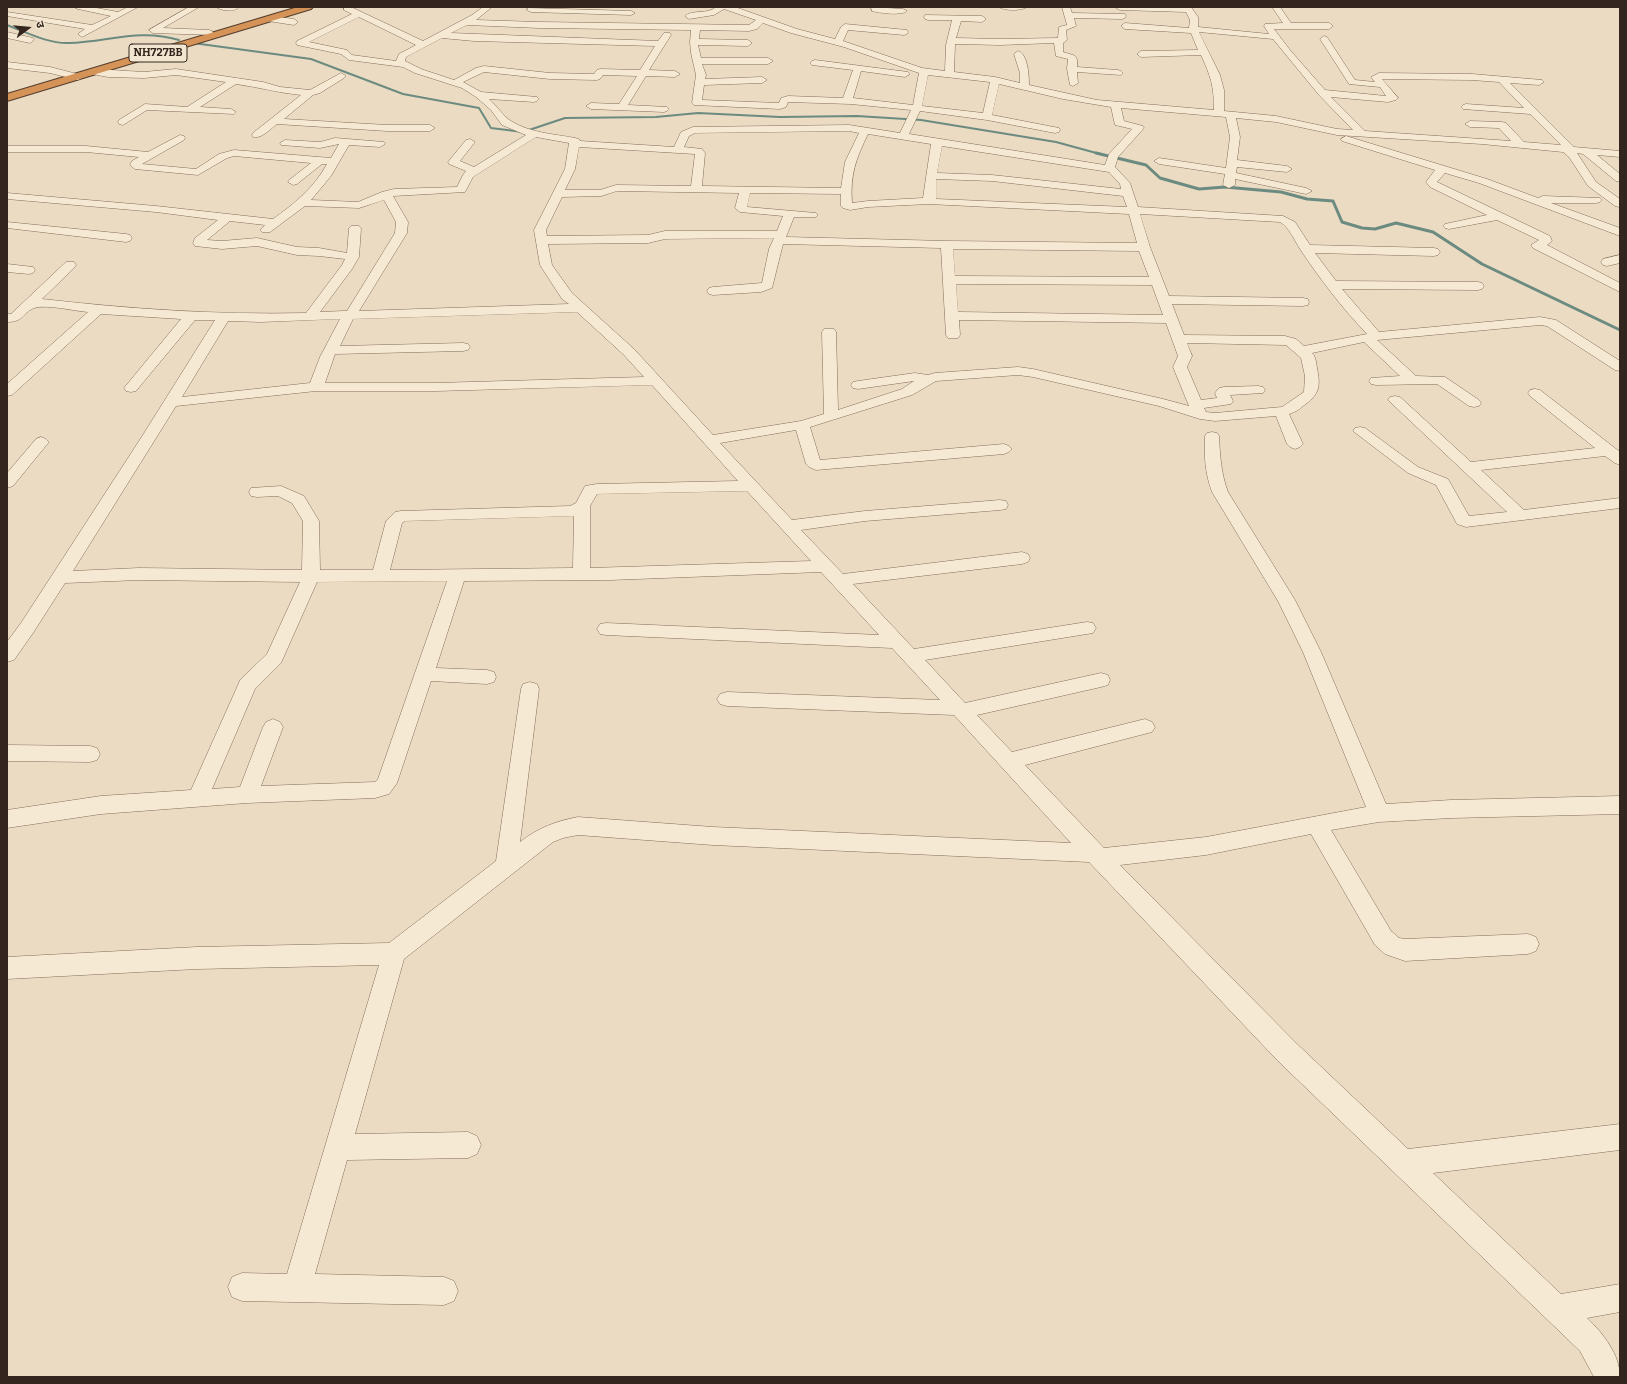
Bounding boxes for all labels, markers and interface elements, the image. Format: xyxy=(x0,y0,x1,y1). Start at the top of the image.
north arrow xyxy=(8,8,48,48)
text: उ xyxy=(33,20,47,29)
road number: NH727BB xyxy=(129,44,187,62)

